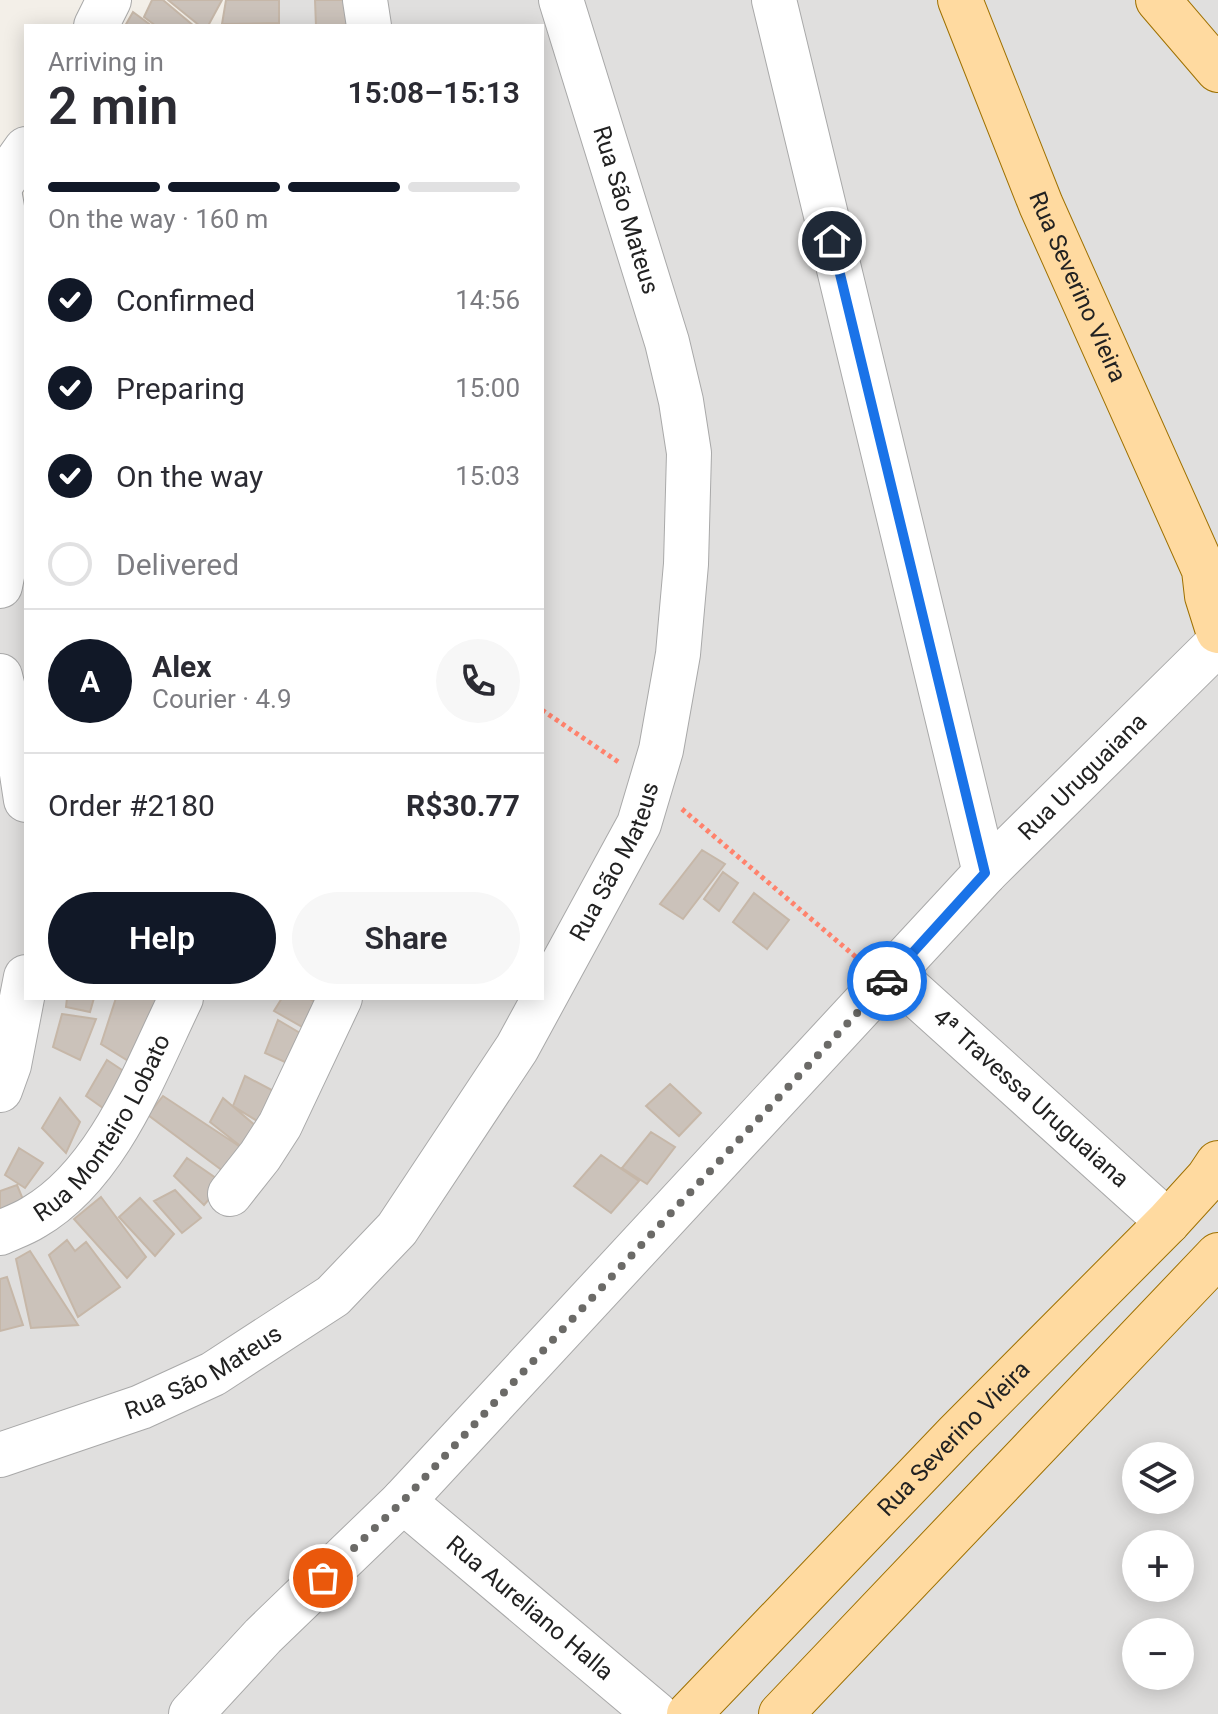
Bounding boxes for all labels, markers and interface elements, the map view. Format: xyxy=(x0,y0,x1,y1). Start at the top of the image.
text: Arriving in xyxy=(48,47,164,77)
text: 15:08–15:13 xyxy=(347,75,520,110)
text: 2 min xyxy=(48,76,178,137)
street label: Rua São Mateus xyxy=(587,123,665,297)
street label: Rua Severino Vieira xyxy=(1023,188,1132,386)
text: On the way · 160 m xyxy=(48,204,268,234)
pin xyxy=(798,207,866,275)
icon: home xyxy=(810,219,854,263)
icon: check xyxy=(48,278,92,322)
text: Confirmed xyxy=(116,283,255,318)
text: 14:56 xyxy=(455,285,520,315)
icon: check xyxy=(48,366,92,410)
text: Preparing xyxy=(116,371,245,406)
text: 15:00 xyxy=(455,373,520,403)
icon: check xyxy=(48,454,92,498)
text: On the way xyxy=(116,459,263,494)
text: 15:03 xyxy=(455,461,520,491)
text: Delivered xyxy=(116,547,239,582)
button: phone xyxy=(436,639,520,723)
text: Alex xyxy=(152,649,212,684)
text: A xyxy=(80,664,100,699)
text: Courier · 4.9 xyxy=(152,684,292,714)
street label: Rua Uruguaiana xyxy=(1013,707,1153,846)
street label: Rua São Mateus xyxy=(564,779,665,946)
text: Order #2180 xyxy=(48,788,215,823)
text: R$30.77 xyxy=(406,788,520,823)
button: Help xyxy=(48,892,276,984)
button: Share xyxy=(292,892,520,984)
courier xyxy=(847,941,927,1021)
icon: car xyxy=(865,959,909,1003)
street label: 4ª Travessa Uruguaiana xyxy=(927,1003,1135,1193)
street label: Rua Monteiro Lobato xyxy=(29,1030,176,1227)
street label: Rua São Mateus xyxy=(121,1319,287,1425)
street label: Rua Severino Vieira xyxy=(872,1355,1035,1522)
map controls xyxy=(1122,1442,1194,1690)
button: layers xyxy=(1122,1442,1194,1514)
street label: Rua Aureliano Halla xyxy=(441,1530,619,1686)
button: + xyxy=(1122,1530,1194,1602)
pin xyxy=(289,1544,357,1612)
icon: bag xyxy=(301,1556,345,1600)
button: − xyxy=(1122,1618,1194,1690)

